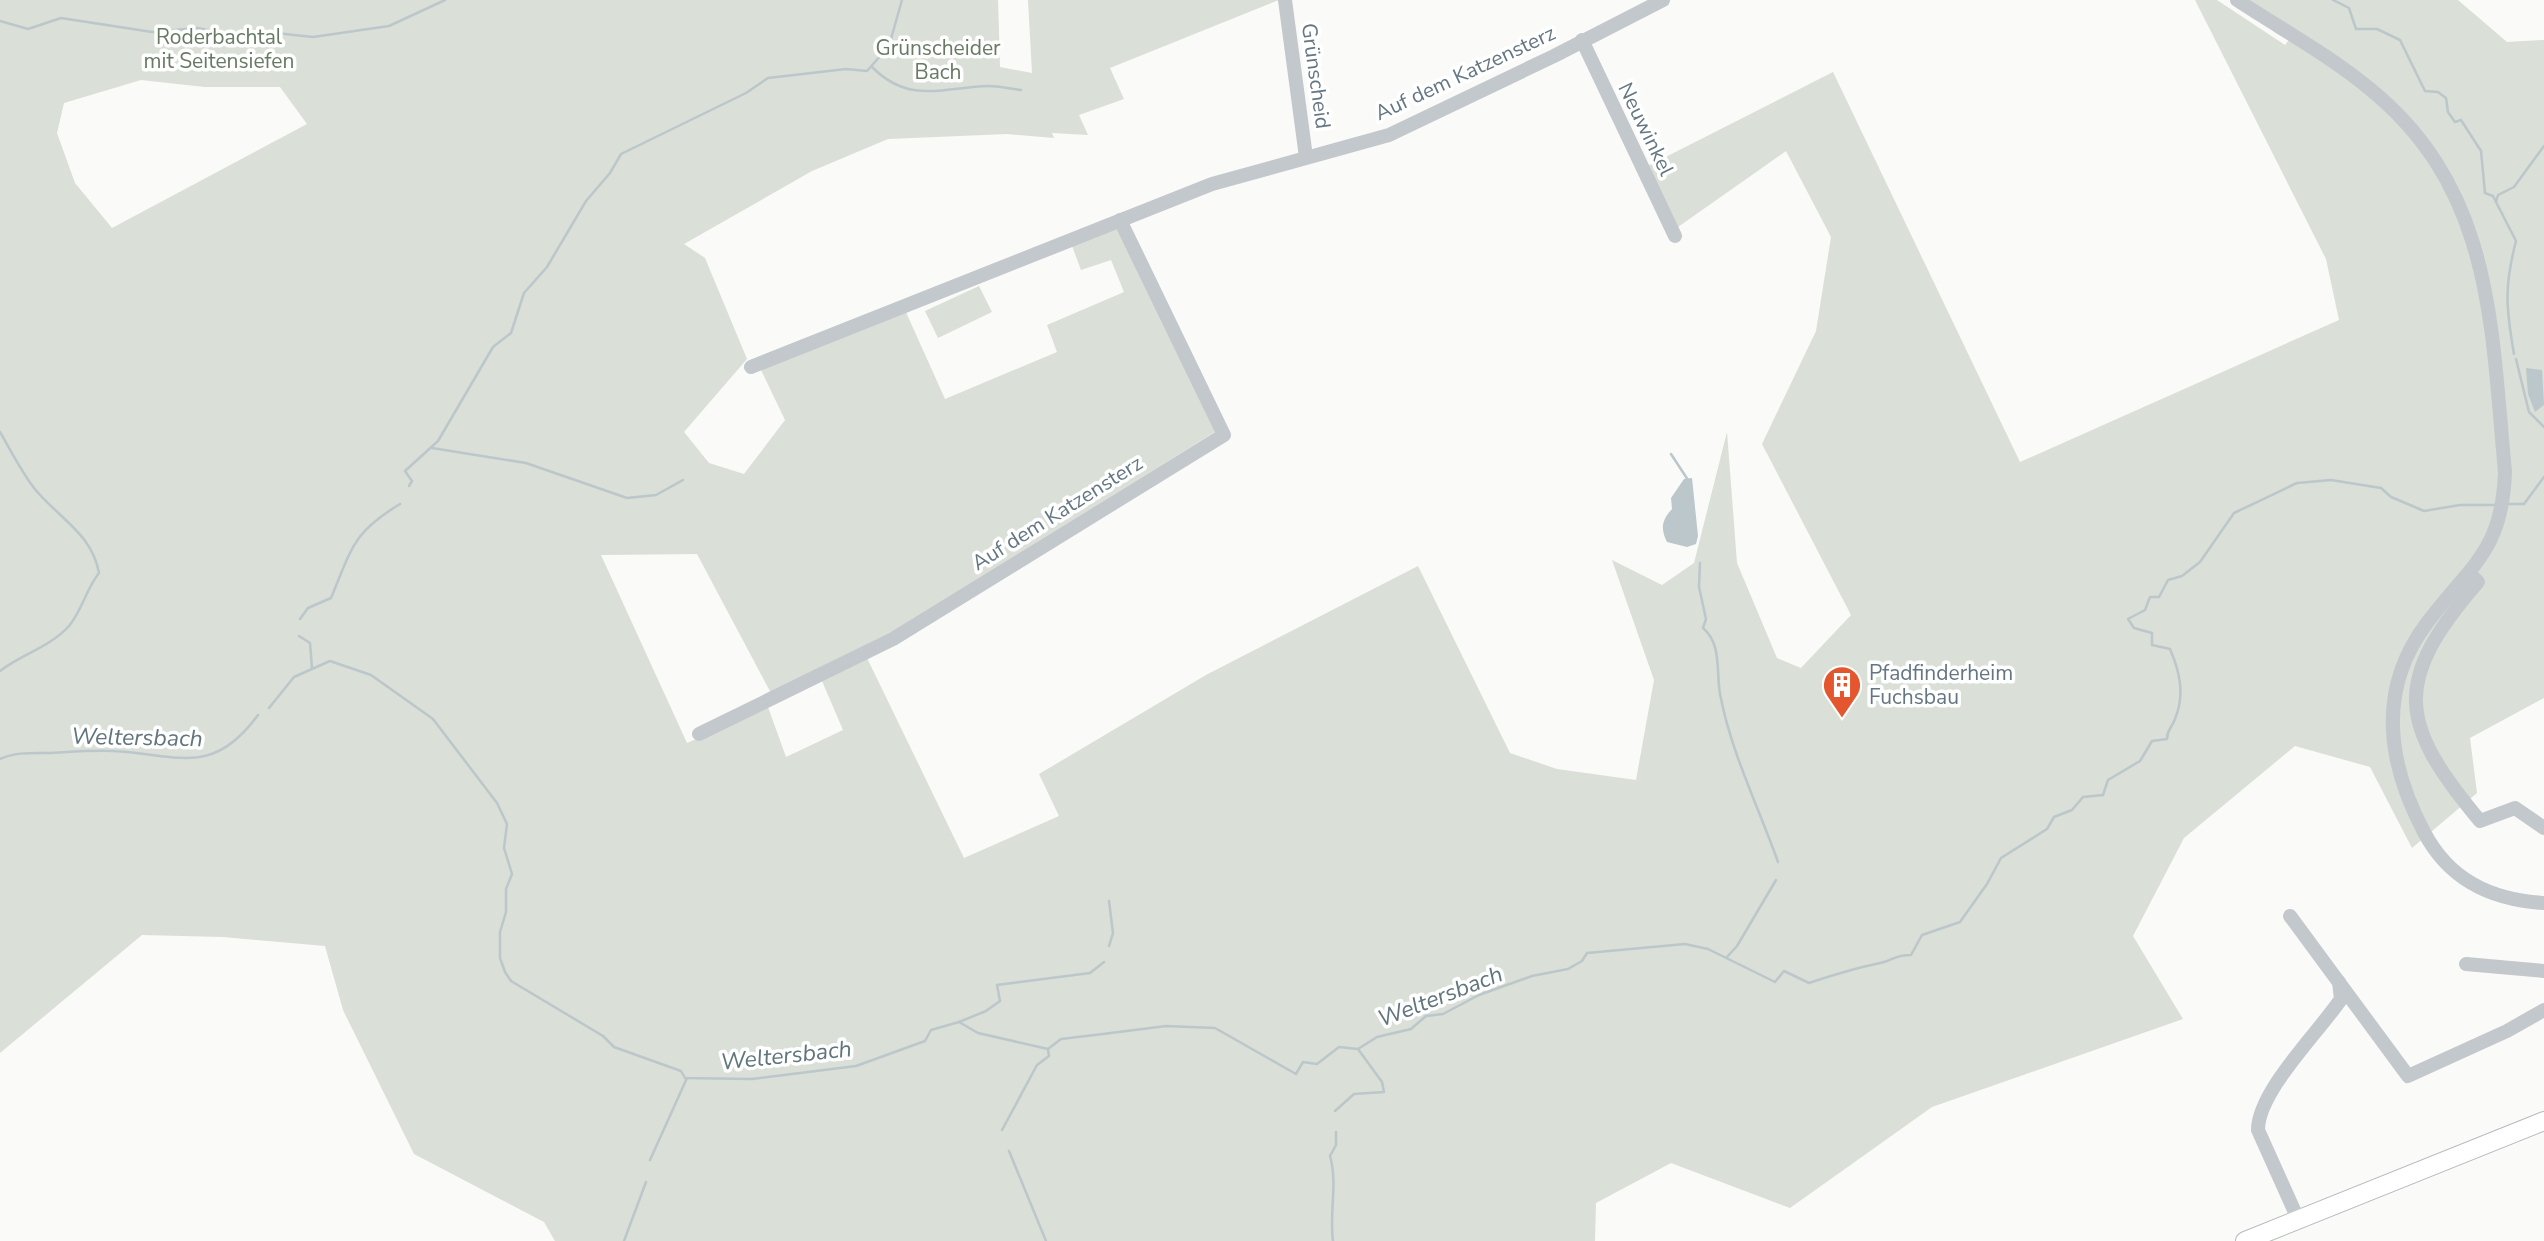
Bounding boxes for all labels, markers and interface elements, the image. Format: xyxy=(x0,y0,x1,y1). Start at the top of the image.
street label: Auf dem Katzensterz xyxy=(1370,19,1560,127)
street label: Grünscheid xyxy=(1295,21,1337,131)
park label: Roderbachtal mit Seitensiefen xyxy=(144,23,294,75)
park label: Grünscheider Bach xyxy=(875,34,1001,86)
street label: Neuwinkel xyxy=(1611,78,1681,181)
street label: Auf dem Katzensterz xyxy=(966,449,1148,577)
place label: Pfadfinderheim Fuchsbau xyxy=(1869,659,2013,711)
building icon: Pfadfinderheim Fuchsbau xyxy=(1821,664,1863,719)
water label: Weltersbach xyxy=(71,721,203,754)
water label: Weltersbach xyxy=(1373,958,1507,1034)
water label: Weltersbach xyxy=(719,1033,853,1078)

